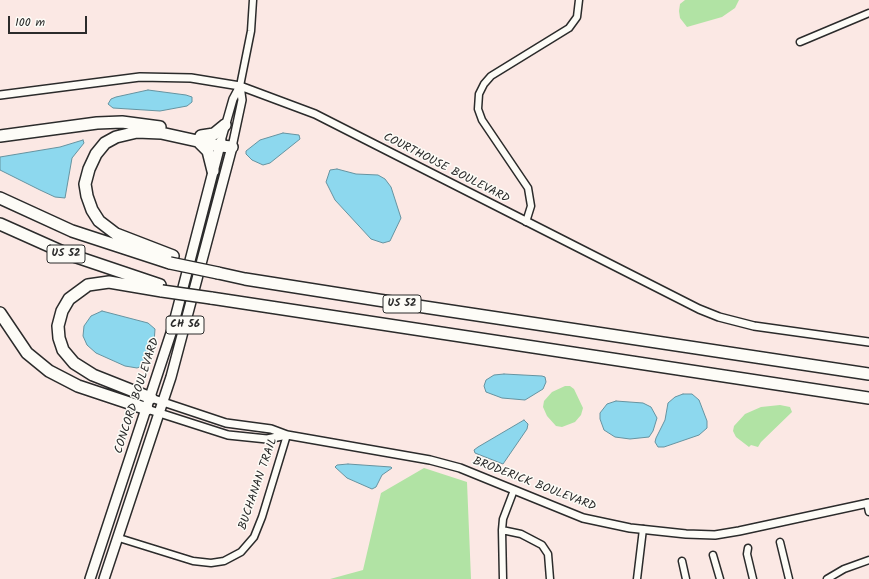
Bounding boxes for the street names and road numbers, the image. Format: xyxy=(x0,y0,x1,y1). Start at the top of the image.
street label: COURTHOUSE BOULEVARD xyxy=(380,131,512,207)
road number: US 52 xyxy=(47,245,85,263)
road number: US 52 xyxy=(383,295,421,313)
road number: CH 56 xyxy=(166,316,204,334)
street label: CONCORD BOULEVARD xyxy=(112,336,164,456)
street label: BUCHANAN TRAIL xyxy=(236,436,282,532)
street label: BRODERICK BOULEVARD xyxy=(470,455,598,515)

